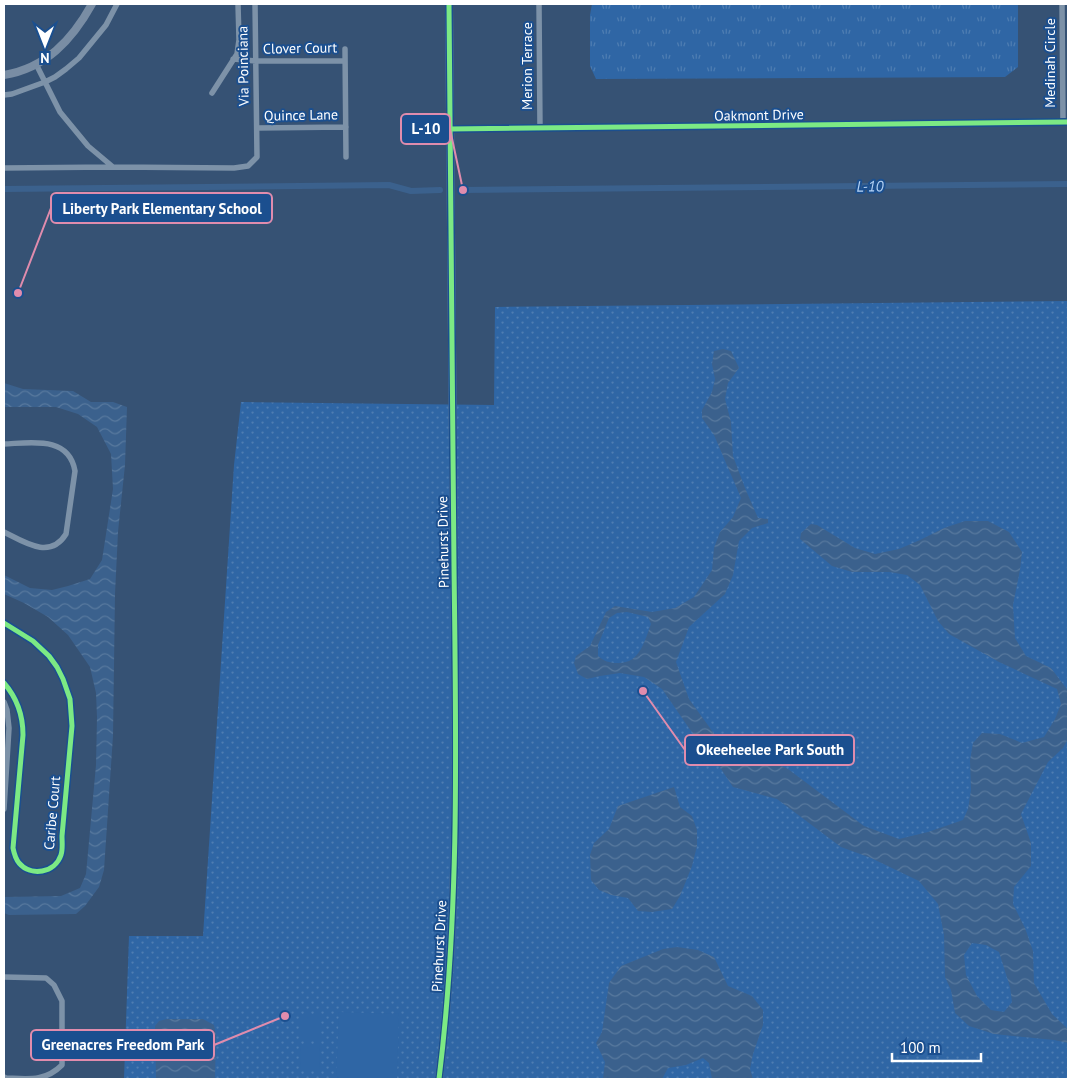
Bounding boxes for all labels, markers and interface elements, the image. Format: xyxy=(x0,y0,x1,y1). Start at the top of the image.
street label: Medinah Circle xyxy=(1041,18,1059,108)
north arrow xyxy=(20,20,70,70)
street label: Merion Terrace xyxy=(518,22,536,110)
street label: Via Poinciana xyxy=(233,26,253,107)
street label: Clover Court xyxy=(263,38,337,58)
text: N xyxy=(40,49,50,67)
street label: Quince Lane xyxy=(264,105,338,125)
street label: Oakmont Drive xyxy=(714,105,804,125)
callout: L-10 xyxy=(401,114,450,144)
text: L-10 xyxy=(411,119,441,138)
water label: L-10 xyxy=(856,176,885,196)
callout: Liberty Park Elementary School xyxy=(51,193,272,223)
text: Liberty Park Elementary School xyxy=(62,199,262,218)
street label: Pinehurst Drive xyxy=(433,496,453,588)
callout: Okeeheelee Park South xyxy=(685,735,854,765)
text: Okeeheelee Park South xyxy=(696,740,844,759)
street label: Caribe Court xyxy=(40,775,64,851)
street label: Pinehurst Drive xyxy=(428,900,450,992)
callout: Greenacres Freedom Park xyxy=(31,1030,214,1060)
scale bar xyxy=(892,1030,981,1062)
text: Greenacres Freedom Park xyxy=(42,1035,205,1054)
text: 100 m xyxy=(900,1038,941,1057)

